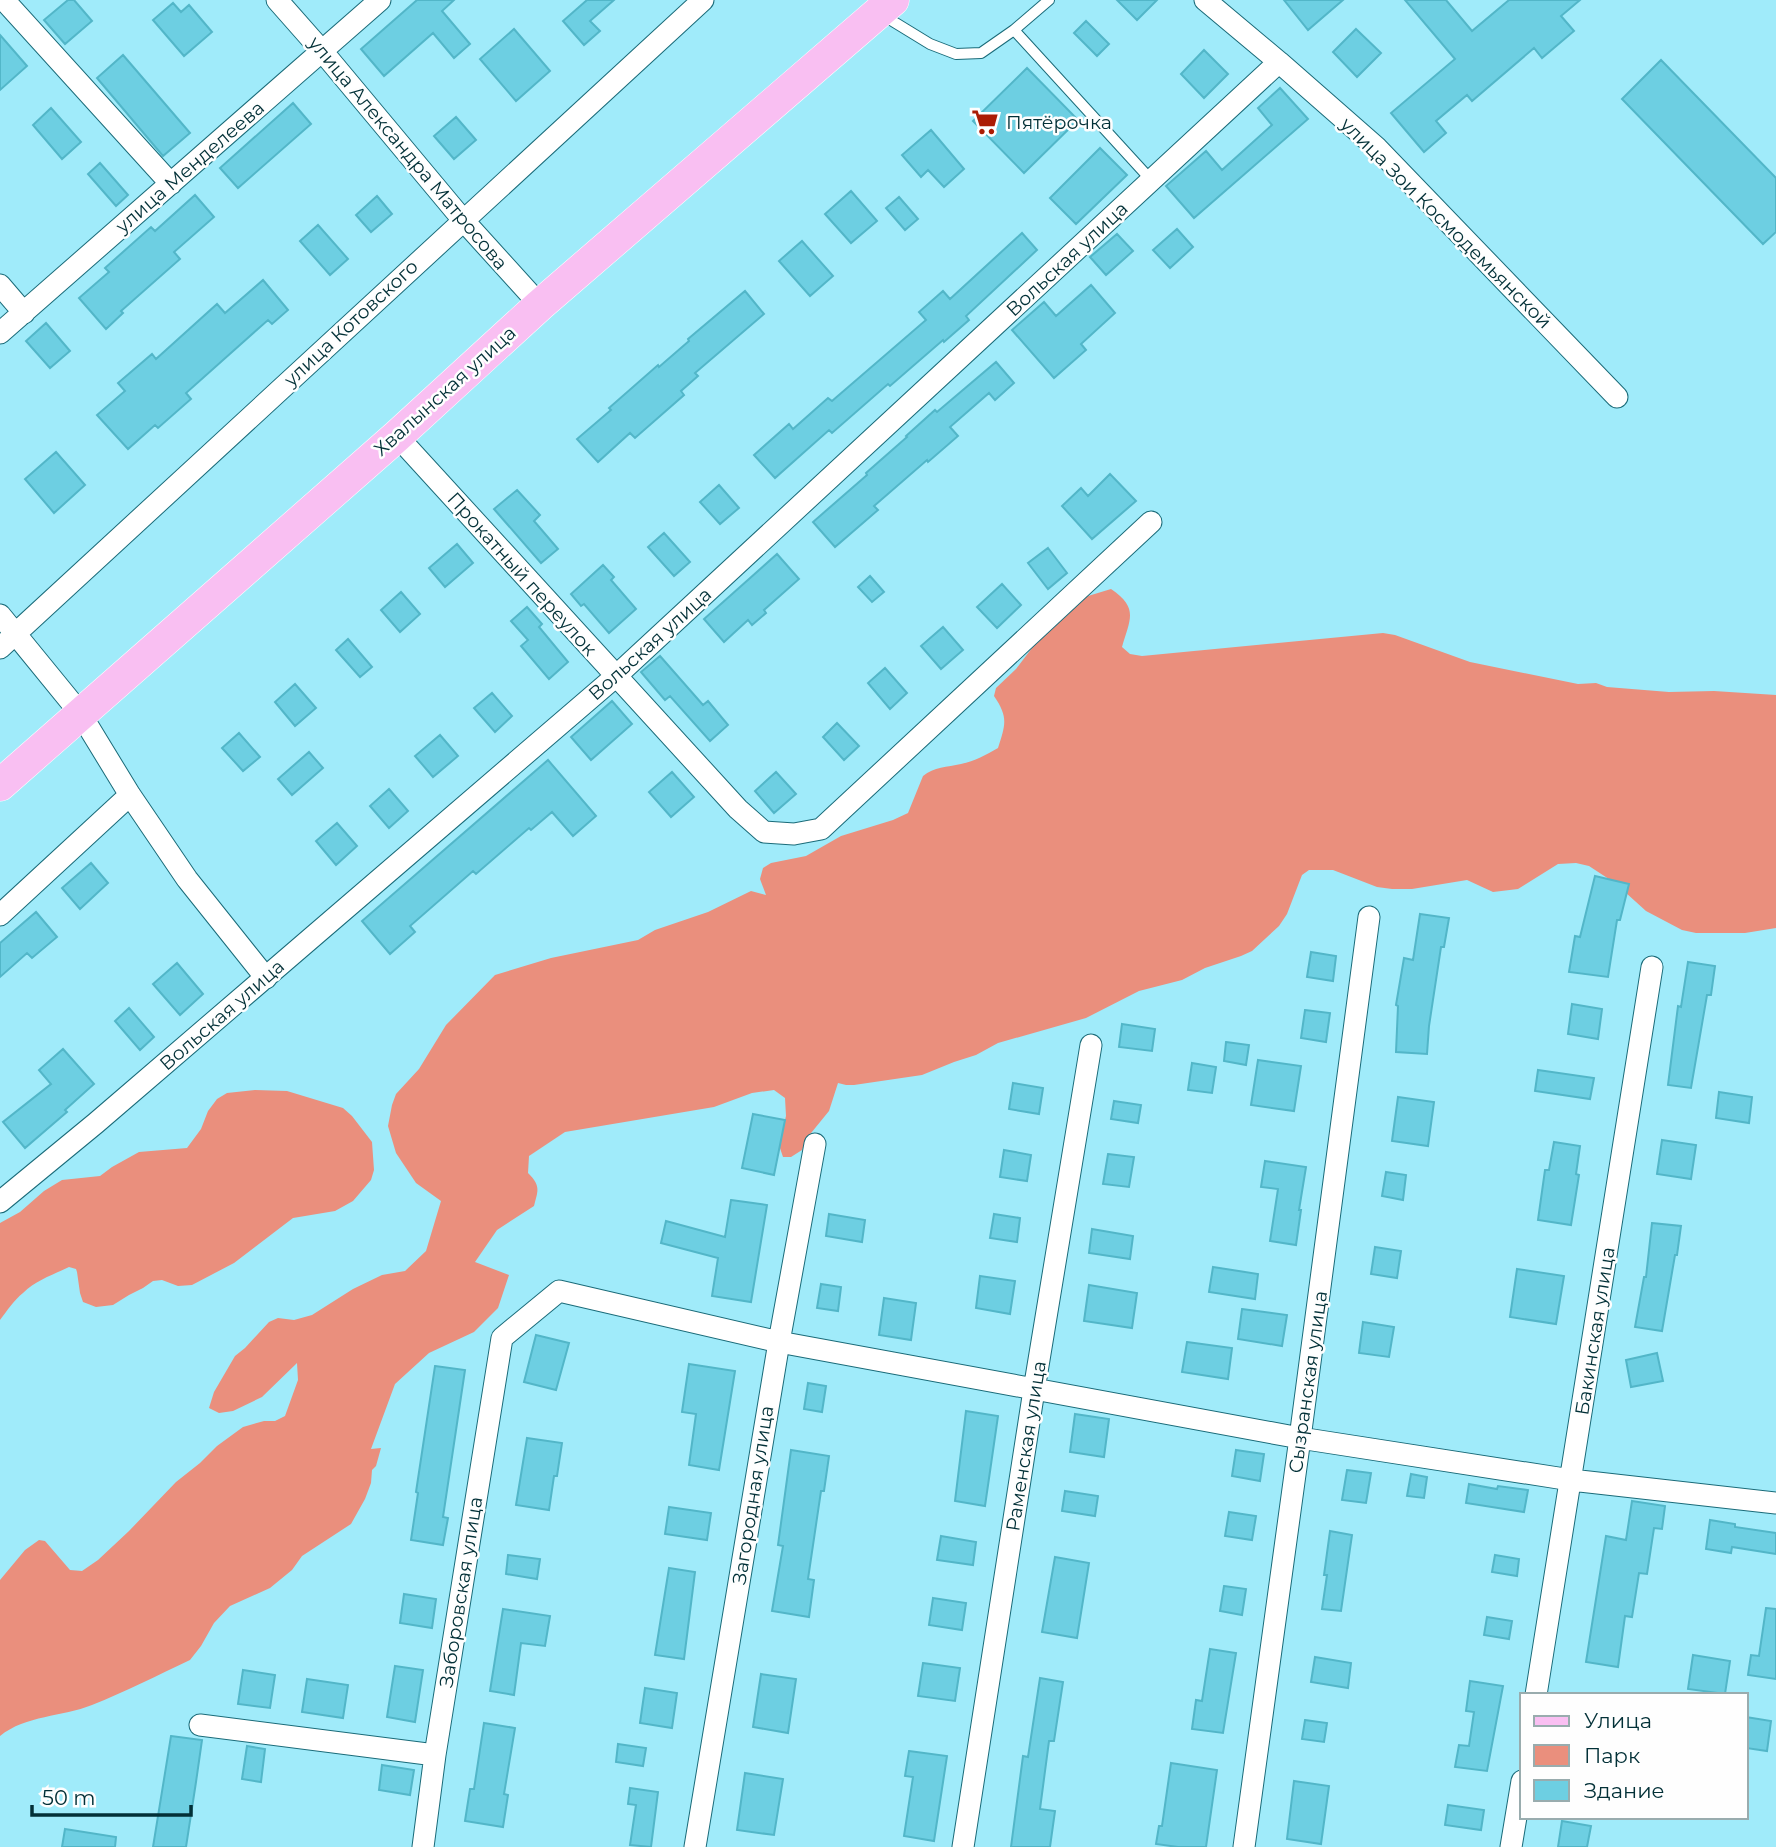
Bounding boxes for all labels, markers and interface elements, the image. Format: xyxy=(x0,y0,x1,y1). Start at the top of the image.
street label: улица Александра Матросова xyxy=(303,31,512,274)
street label: улица Менделеева xyxy=(110,96,269,238)
supermarket icon: Пятёрочка xyxy=(970,107,1000,137)
place label: Пятёрочка xyxy=(1006,111,1112,134)
street label: улица Зои Космодемьянской xyxy=(1335,112,1556,333)
street label: Вольская улица xyxy=(1002,197,1132,321)
street label: улица Котовского xyxy=(278,255,423,392)
street label: Хвалынская улица xyxy=(369,321,521,461)
street label: Прокатный переулок xyxy=(443,488,601,660)
street label: Вольская улица xyxy=(584,583,716,705)
street label: Вольская улица xyxy=(155,955,289,1075)
street label: Бакинская улица xyxy=(1570,1245,1620,1417)
street label: Сызранская улица xyxy=(1284,1289,1332,1475)
street label: Раменская улица xyxy=(1001,1359,1051,1533)
street label: Загородная улица xyxy=(728,1404,778,1586)
street label: Заборовская улица xyxy=(435,1495,487,1689)
legend xyxy=(1520,1693,1748,1819)
text: Улица xyxy=(1584,1708,1652,1733)
text: Парк xyxy=(1584,1743,1640,1768)
scale bar xyxy=(32,1773,191,1817)
text: Здание xyxy=(1584,1778,1665,1803)
text: 50 m xyxy=(42,1785,96,1810)

